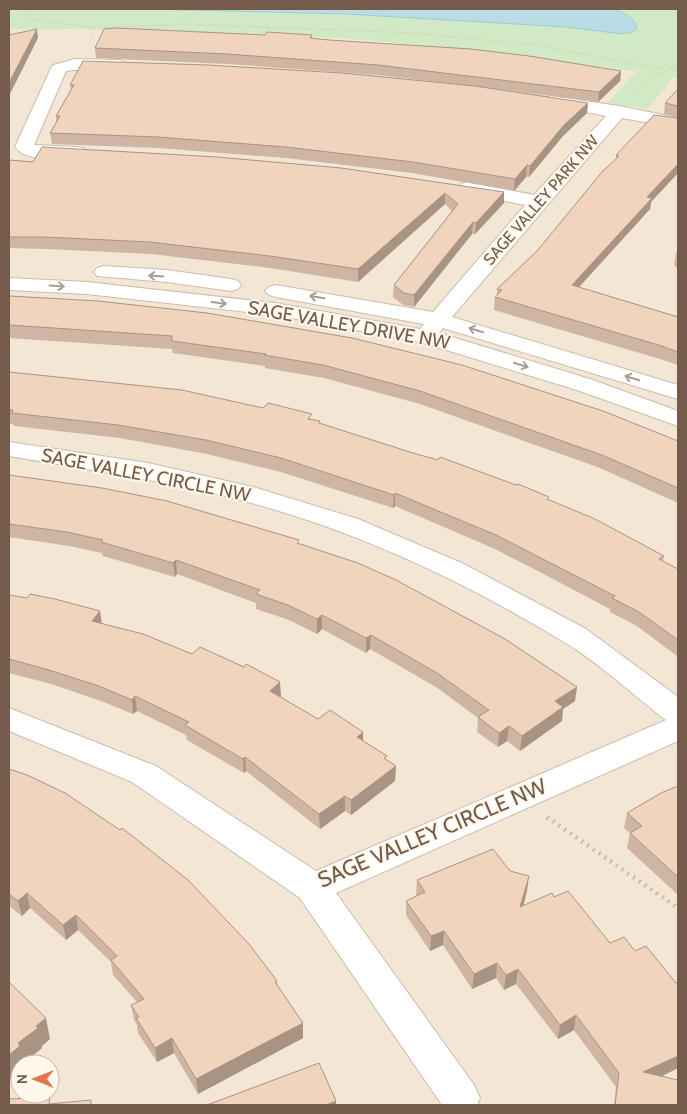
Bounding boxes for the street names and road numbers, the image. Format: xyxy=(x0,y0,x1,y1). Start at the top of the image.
street label: SAGE VALLEY PARK NW xyxy=(479,131,603,269)
street label: SAGE VALLEY DRIVE NW xyxy=(246,296,452,354)
street label: SAGE VALLEY CIRCLE NW xyxy=(40,443,253,507)
street label: SAGE VALLEY CIRCLE NW xyxy=(313,772,551,894)

